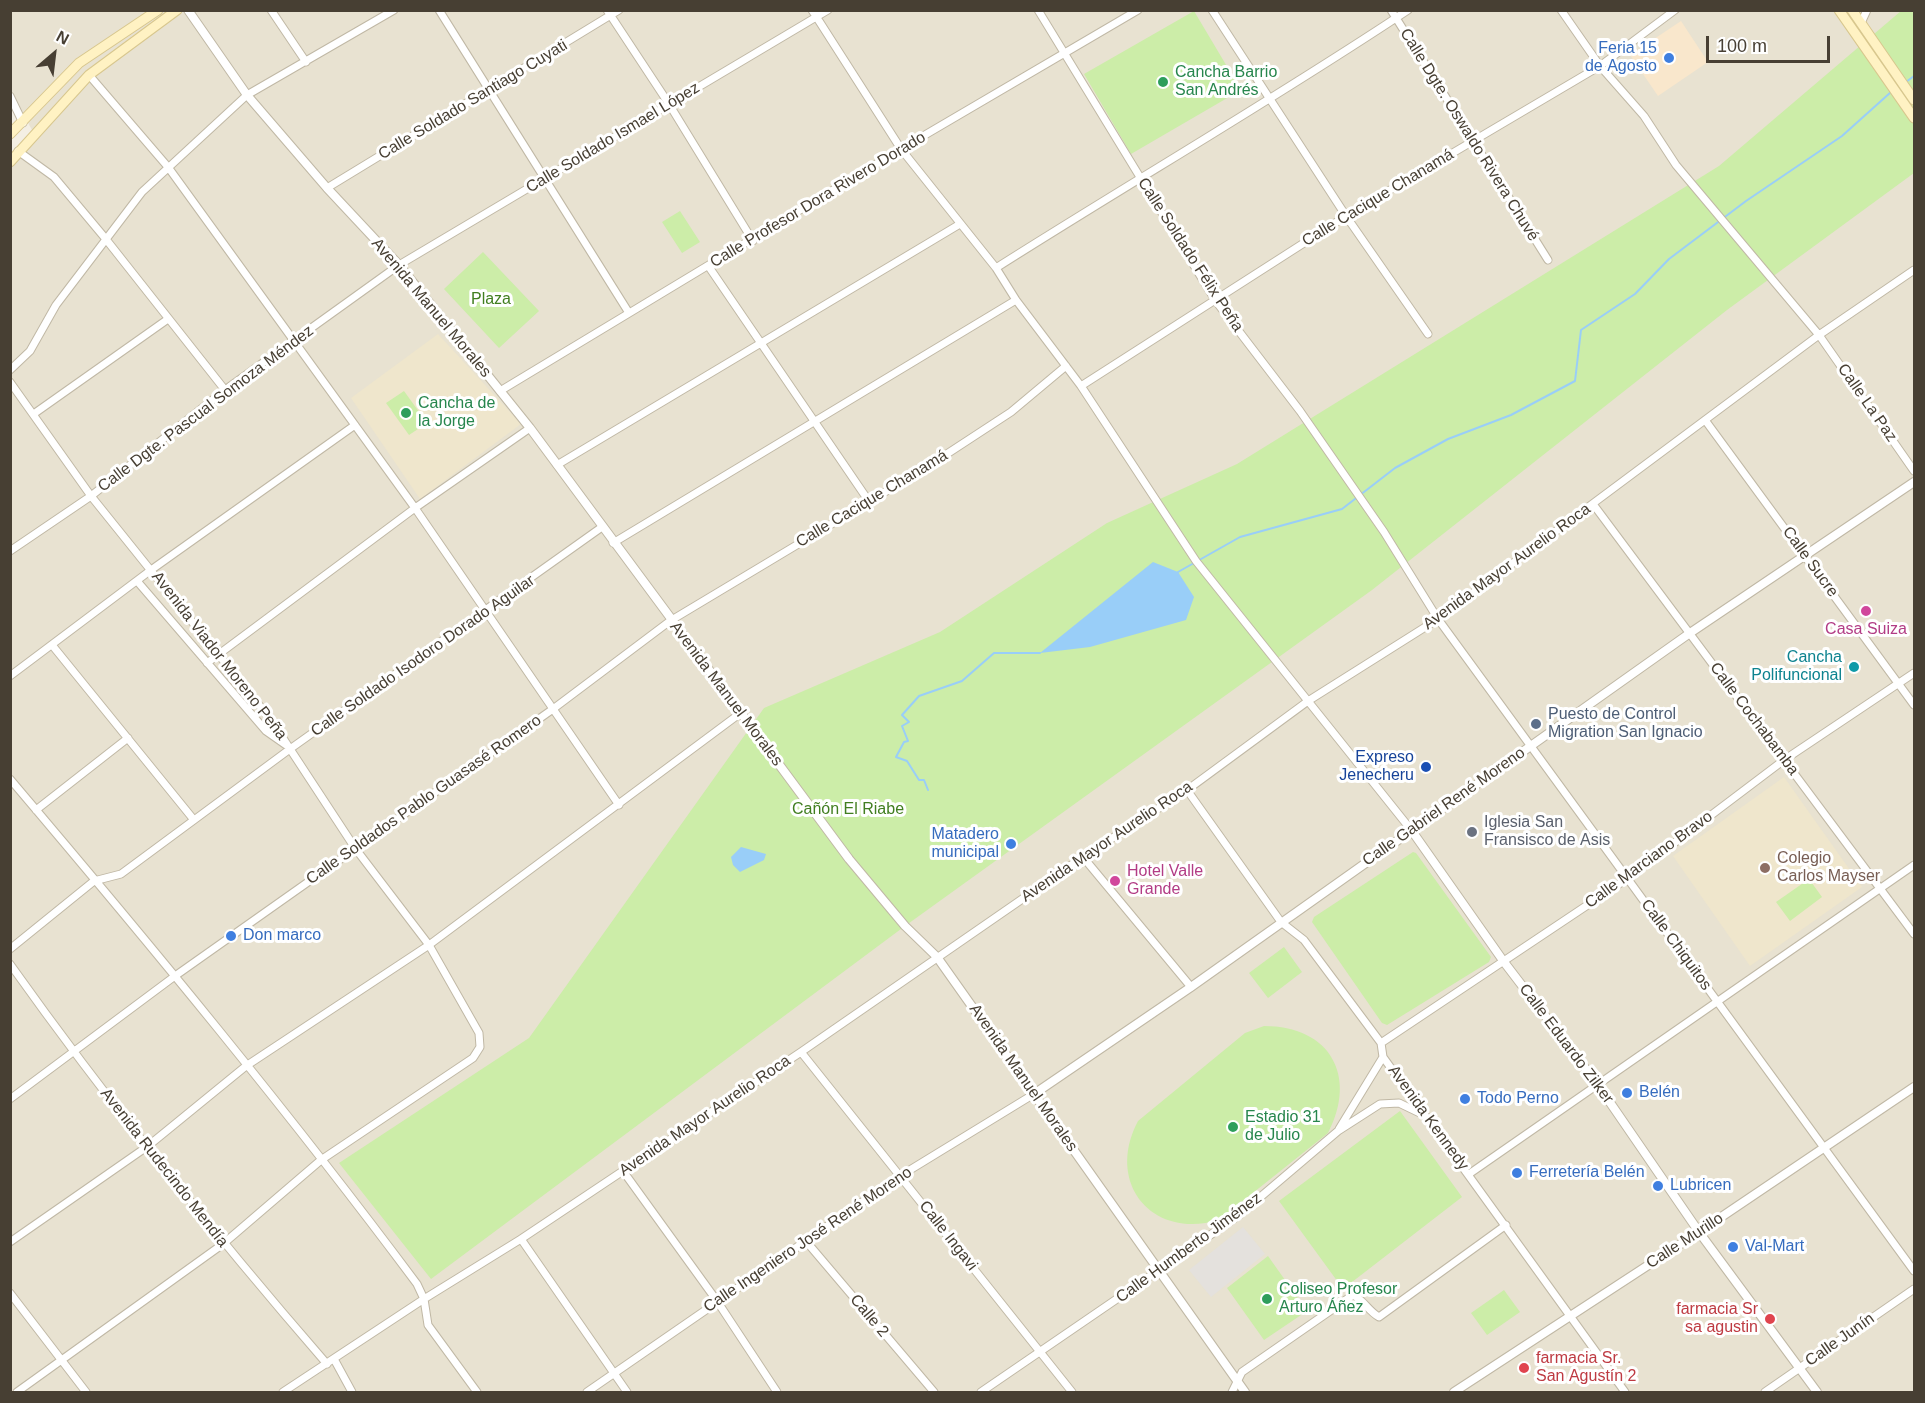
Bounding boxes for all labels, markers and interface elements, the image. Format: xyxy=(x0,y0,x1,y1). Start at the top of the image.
north arrow xyxy=(24,24,84,84)
scale bar xyxy=(1709,24,1834,62)
street label: Calle Dgte. Oswaldo Rivera Chuvé xyxy=(1395,25,1543,245)
text: N xyxy=(54,27,72,48)
street label: Calle Soldado Santiago Cuyati xyxy=(375,36,571,164)
text: 100 m xyxy=(1717,36,1767,56)
place label: Feria 15 de Agosto xyxy=(1585,39,1657,77)
marker: Feria 15 de Agosto xyxy=(1662,51,1676,65)
place label: Cancha Barrio San Andrés xyxy=(1175,63,1277,101)
marker: Cancha Barrio San Andrés xyxy=(1156,75,1170,89)
street label: Calle Soldado Ismael López xyxy=(523,78,703,198)
street label: Calle Profesor Dora Rivero Dorado xyxy=(707,128,929,272)
street label: Calle Cacique Chanamá xyxy=(1299,145,1457,251)
street label: Calle Soldado Félix Peña xyxy=(1133,174,1247,336)
street label: Avenida Manuel Morales xyxy=(367,234,495,382)
park label: Plaza xyxy=(471,290,511,310)
street label: Calle Dgte. Pascual Somoza Méndez xyxy=(94,322,318,496)
street label: Calle La Paz xyxy=(1833,360,1901,446)
place label: Cancha de la Jorge xyxy=(418,394,495,432)
marker: Cancha de la Jorge xyxy=(399,406,413,420)
street label: Calle Cacique Chanamá xyxy=(793,446,951,552)
street label: Avenida Mayor Aurelio Roca xyxy=(1419,500,1595,634)
street label: Calle Sucre xyxy=(1778,523,1842,601)
street label: Avenida Viador Moreno Peña xyxy=(147,568,291,744)
street label: Calle Soldado Isodoro Dorado Aguilar xyxy=(307,571,539,741)
marker: Casa Suiza xyxy=(1859,604,1873,618)
street label: Avenida Manuel Morales xyxy=(665,618,787,770)
place label: Casa Suiza xyxy=(1825,620,1907,640)
place label: Cancha Polifuncional xyxy=(1751,648,1842,686)
street label: Calle Cochabamba xyxy=(1705,659,1803,779)
marker: Cancha Polifuncional xyxy=(1847,660,1861,674)
place label: Puesto de Control Migration San Ignacio xyxy=(1548,705,1703,743)
street label: Calle Soldados Pablo Guasasé Romero xyxy=(303,711,545,889)
marker: Puesto de Control Migration San Ignacio xyxy=(1529,717,1543,731)
street label: Calle Gabriel René Moreno xyxy=(1359,744,1529,870)
place label: Expreso Jenecheru xyxy=(1339,748,1414,786)
marker: Expreso Jenecheru xyxy=(1419,760,1433,774)
street label: Avenida Mayor Aurelio Roca xyxy=(1018,777,1196,907)
park label: Cañón El Riabe xyxy=(792,800,904,820)
street label: Calle Marciano Bravo xyxy=(1581,807,1717,913)
place label: Iglesia San Fransisco de Asis xyxy=(1484,813,1610,851)
place label: Matadero municipal xyxy=(931,825,999,863)
marker: Iglesia San Fransisco de Asis xyxy=(1465,825,1479,839)
marker: Matadero municipal xyxy=(1004,837,1018,851)
place label: Colegio Carlos Mayser xyxy=(1777,849,1880,887)
marker: Colegio Carlos Mayser xyxy=(1758,861,1772,875)
place label: Hotel Valle Grande xyxy=(1127,862,1203,900)
marker: Hotel Valle Grande xyxy=(1108,874,1122,888)
street label: Calle Chiquitos xyxy=(1637,896,1715,994)
place label: Don marco xyxy=(243,926,321,946)
marker: Don marco xyxy=(224,929,238,943)
street label: Calle Eduardo Zilker xyxy=(1515,980,1617,1108)
street label: Avenida Manuel Morales xyxy=(965,1000,1081,1156)
street label: Avenida Mayor Aurelio Roca xyxy=(616,1051,794,1181)
street label: Avenida Kennedy xyxy=(1383,1062,1473,1174)
place label: Belén xyxy=(1639,1083,1680,1103)
street label: Avenida Rudecindo Mendía xyxy=(96,1085,232,1251)
marker: Belén xyxy=(1620,1086,1634,1100)
place label: Todo Perno xyxy=(1477,1089,1559,1109)
marker: Todo Perno xyxy=(1458,1092,1472,1106)
place label: Estadio 31 de Julio xyxy=(1245,1108,1321,1146)
marker: Estadio 31 de Julio xyxy=(1226,1120,1240,1134)
street label: Calle Ingeniero José René Moreno xyxy=(700,1163,916,1317)
place label: Ferretería Belén xyxy=(1529,1163,1645,1183)
marker: Ferretería Belén xyxy=(1510,1166,1524,1180)
place label: Lubricen xyxy=(1670,1176,1731,1196)
marker: Lubricen xyxy=(1651,1179,1665,1193)
street label: Calle Humberto Jiménez xyxy=(1112,1189,1266,1307)
street label: Calle Ingavi xyxy=(915,1197,981,1275)
street label: Calle Murillo xyxy=(1643,1209,1727,1273)
place label: Val-Mart xyxy=(1745,1237,1804,1257)
marker: Val-Mart xyxy=(1726,1240,1740,1254)
place label: Coliseo Profesor Arturo Áñez xyxy=(1279,1280,1397,1318)
street label: Calle 2 xyxy=(846,1291,892,1341)
marker: Coliseo Profesor Arturo Áñez xyxy=(1260,1292,1274,1306)
place label: farmacia Sr sa agustin xyxy=(1676,1300,1758,1338)
street label: Calle Junín xyxy=(1802,1309,1878,1371)
marker: farmacia Sr sa agustin xyxy=(1763,1312,1777,1326)
place label: farmacia Sr. San Agustín 2 xyxy=(1536,1349,1637,1387)
marker: farmacia Sr. San Agustín 2 xyxy=(1517,1361,1531,1375)

